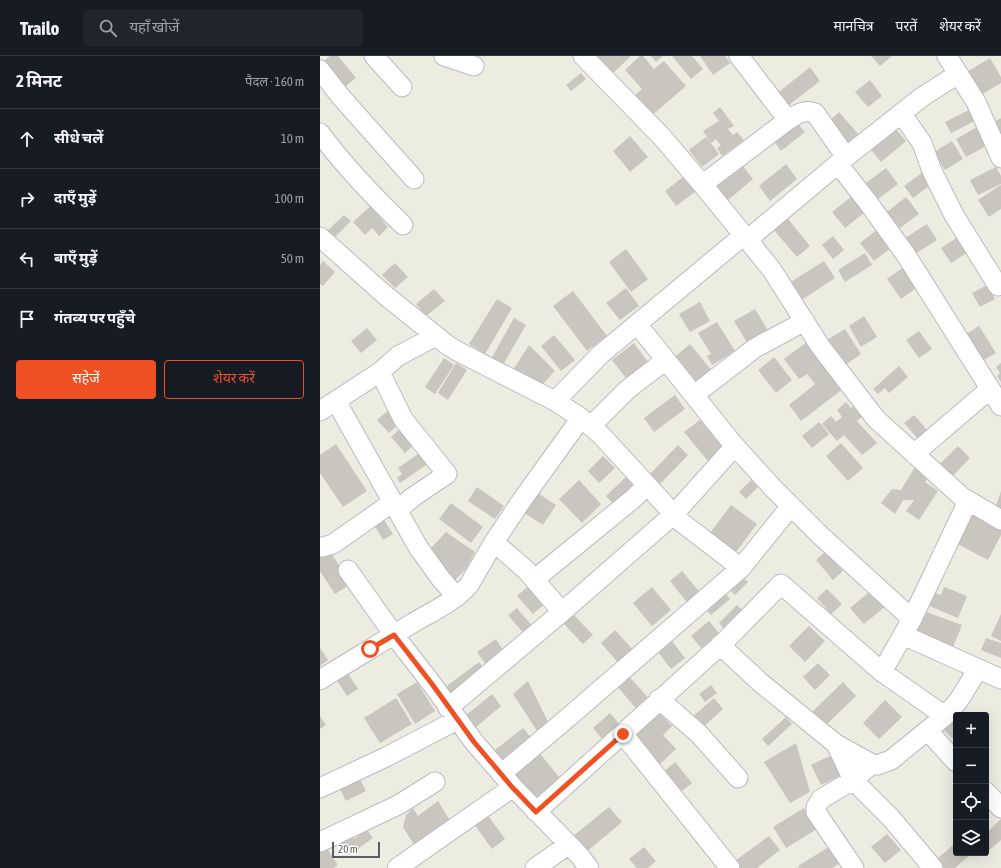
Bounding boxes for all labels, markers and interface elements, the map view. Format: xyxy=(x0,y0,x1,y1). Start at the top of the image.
search box xyxy=(83,10,363,46)
text: Trailo xyxy=(20,17,59,39)
icon: search xyxy=(97,17,119,39)
text: यहाँ खोजें xyxy=(129,18,179,35)
text: मानचित्र xyxy=(834,18,874,34)
text: परतें xyxy=(896,18,917,34)
text: शेयर करें xyxy=(939,18,981,34)
text: 2 मिनट xyxy=(16,71,62,91)
text: पैदल · 160 m xyxy=(245,74,304,89)
icon: ahead xyxy=(16,128,38,150)
text: सीधे चलें xyxy=(54,129,103,146)
text: 10 m xyxy=(281,131,304,146)
icon: right xyxy=(16,188,38,210)
text: दाएँ मुड़ें xyxy=(54,189,96,206)
text: 100 m xyxy=(275,191,304,206)
icon: left xyxy=(16,248,38,270)
text: बाएँ मुड़ें xyxy=(54,249,97,266)
text: 50 m xyxy=(281,251,304,266)
icon: arrive xyxy=(16,308,38,330)
text: गंतव्य पर पहुँचे xyxy=(54,309,135,326)
button: सहेजें xyxy=(16,360,156,399)
button: शेयर करें xyxy=(164,360,304,399)
route start xyxy=(361,640,379,658)
map controls xyxy=(953,712,989,856)
button: + xyxy=(953,712,989,748)
route end xyxy=(614,725,632,743)
button: − xyxy=(953,748,989,784)
button: locate xyxy=(953,784,989,820)
button: layers xyxy=(953,820,989,856)
scale bar xyxy=(332,840,380,859)
text: 20 m xyxy=(338,843,358,855)

